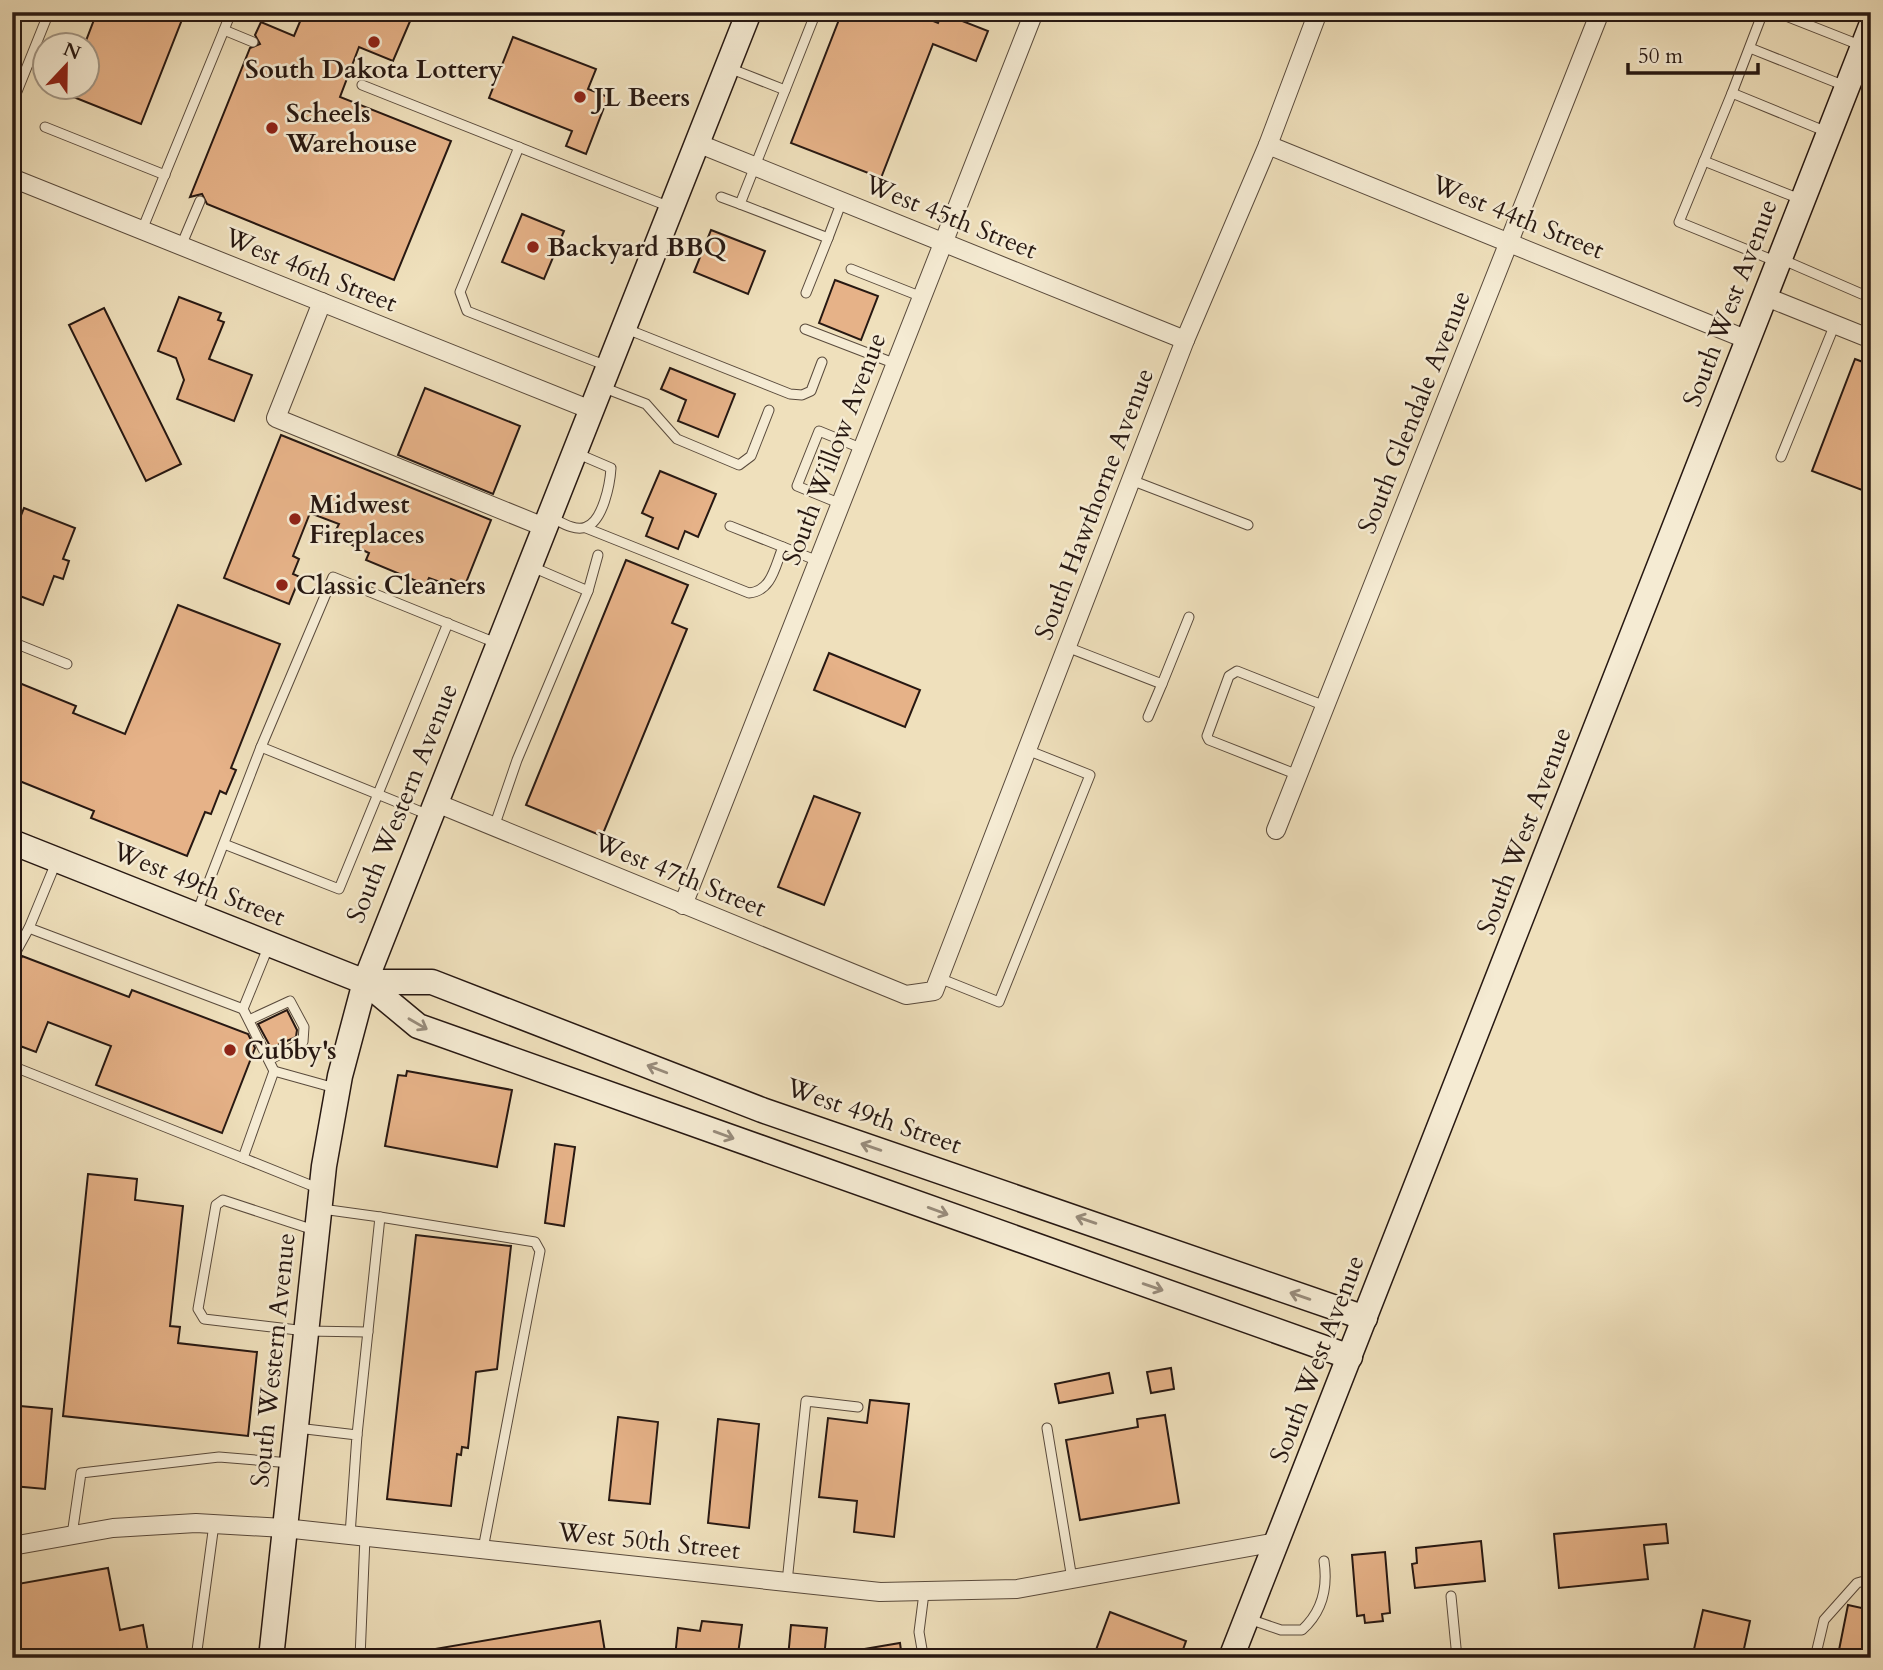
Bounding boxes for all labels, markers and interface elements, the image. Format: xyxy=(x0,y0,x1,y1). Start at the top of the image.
north arrow xyxy=(32,32,102,102)
scale bar xyxy=(1628,32,1757,76)
marker: South Dakota Lottery xyxy=(366,34,382,50)
text: N xyxy=(59,36,85,66)
text: 50 m xyxy=(1638,42,1683,71)
place label: South Dakota Lottery xyxy=(245,52,503,87)
place label: JL Beers xyxy=(590,80,690,115)
marker: JL Beers xyxy=(572,89,588,105)
place label: Scheels Warehouse xyxy=(285,96,417,161)
marker: Scheels Warehouse xyxy=(264,120,280,136)
street label: West 45th Street xyxy=(859,166,1042,268)
street label: West 44th Street xyxy=(1426,166,1609,268)
street label: South West Avenue xyxy=(1674,194,1786,412)
street label: West 46th Street xyxy=(219,219,402,321)
place label: Backyard BBQ xyxy=(547,230,727,265)
marker: Backyard BBQ xyxy=(525,239,541,255)
street label: South Glendale Avenue xyxy=(1349,285,1479,539)
street label: South Willow Avenue xyxy=(774,328,894,570)
street label: South Hawthorne Avenue xyxy=(1026,363,1162,645)
place label: Midwest Fireplaces xyxy=(309,487,425,552)
marker: Midwest Fireplaces xyxy=(287,511,303,527)
place label: Classic Cleaners xyxy=(296,568,486,603)
marker: Classic Cleaners xyxy=(274,577,290,593)
street label: South Western Avenue xyxy=(338,678,466,928)
street label: South West Avenue xyxy=(1468,722,1580,940)
street label: West 47th Street xyxy=(588,824,771,926)
street label: West 49th Street xyxy=(107,833,290,935)
one-way arrow xyxy=(408,1017,428,1031)
place label: Cubby's xyxy=(244,1033,337,1068)
marker: Cubby's xyxy=(222,1042,238,1058)
one-way arrow xyxy=(646,1062,668,1075)
street label: West 49th Street xyxy=(781,1069,966,1162)
one-way arrow xyxy=(712,1130,734,1142)
one-way arrow xyxy=(860,1139,882,1152)
one-way arrow xyxy=(927,1206,948,1219)
one-way arrow xyxy=(1075,1213,1097,1226)
street label: South Western Avenue xyxy=(242,1231,304,1489)
street label: South West Avenue xyxy=(1261,1250,1373,1468)
one-way arrow xyxy=(1141,1282,1163,1294)
one-way arrow xyxy=(1290,1289,1312,1301)
street label: West 50th Street xyxy=(555,1514,742,1568)

